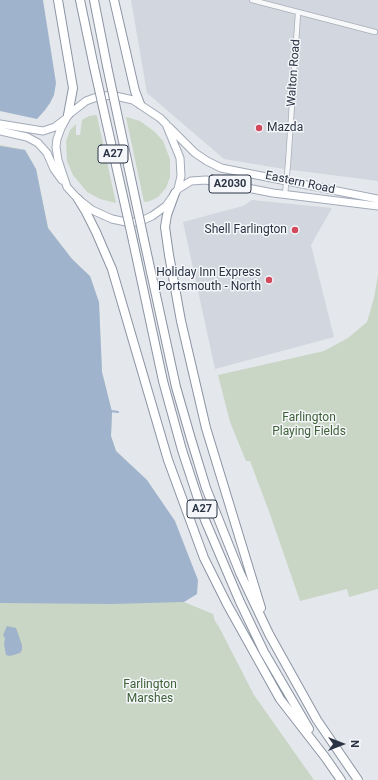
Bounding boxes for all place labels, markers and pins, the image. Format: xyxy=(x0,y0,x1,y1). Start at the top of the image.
place label: Mazda xyxy=(267,121,303,135)
marker: Mazda xyxy=(254,123,264,133)
place label: Shell Farlington xyxy=(205,223,287,237)
marker: Shell Farlington xyxy=(290,225,300,235)
place label: Holiday Inn Express Portsmouth - North xyxy=(156,266,261,294)
marker: Holiday Inn Express Portsmouth - North xyxy=(264,275,274,285)

